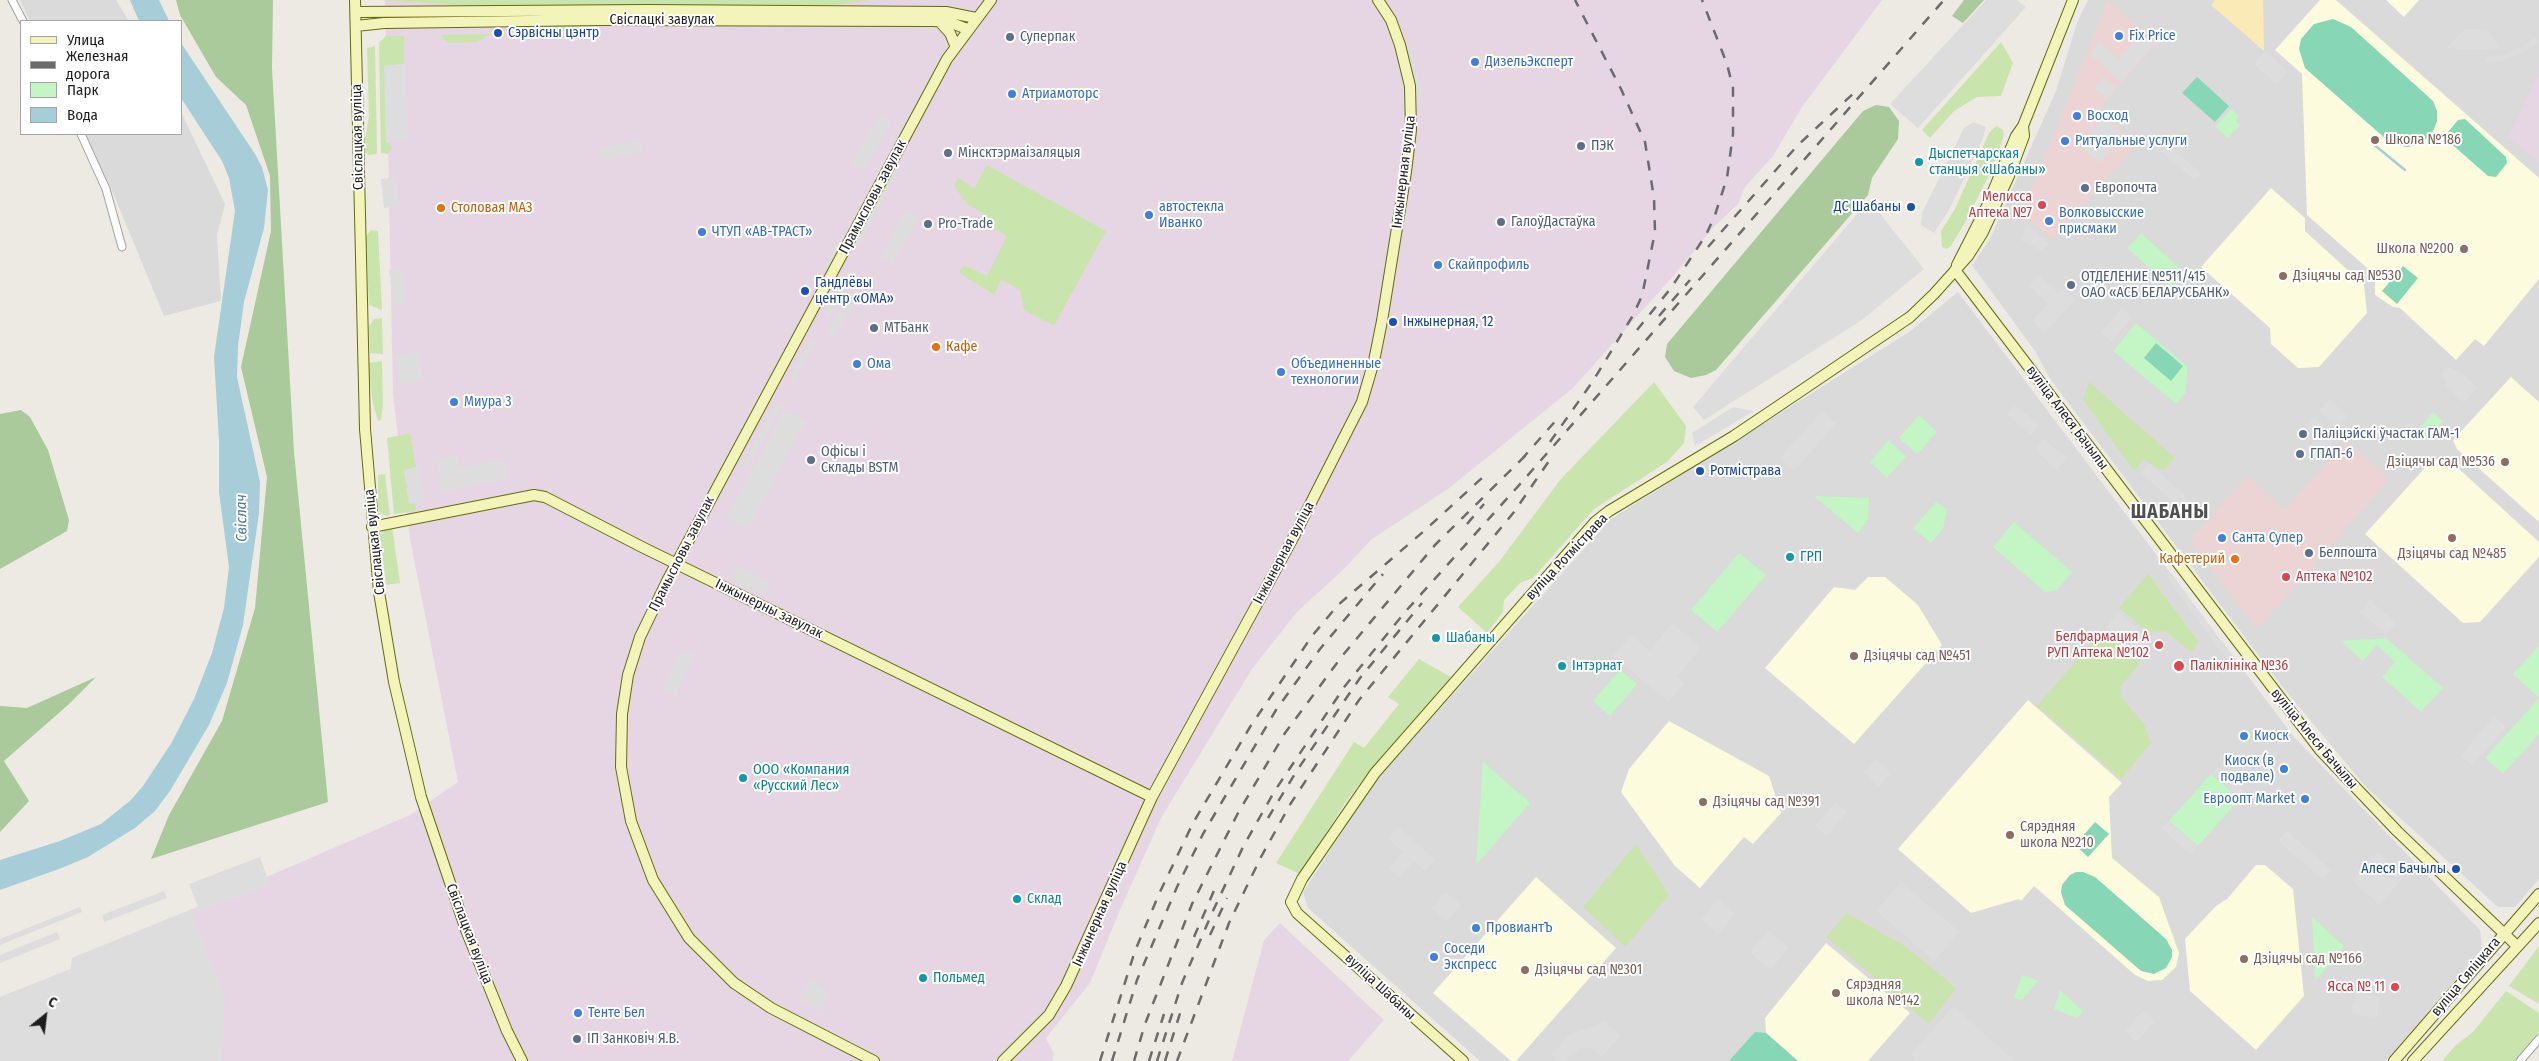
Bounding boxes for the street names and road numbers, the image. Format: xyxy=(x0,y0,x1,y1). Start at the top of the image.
street label: Свіслацкі завулак xyxy=(610,12,714,28)
street label: Свіслацкая вуліца xyxy=(349,84,367,190)
street label: Інжынерная вуліца xyxy=(1389,115,1419,229)
street label: Прамысловы завулак xyxy=(836,137,910,257)
street label: вуліца Алеся Бачылы xyxy=(2022,363,2112,473)
street label: Свіслацкая вуліца xyxy=(361,488,389,596)
street label: Прамысловы завулак xyxy=(646,494,718,614)
street label: Інжынерная вуліца xyxy=(1250,499,1318,607)
street label: вуліца Ротмістрава xyxy=(1523,510,1611,604)
street label: Інжынерны завулак xyxy=(712,576,826,642)
street label: вуліца Алеся Бачылы xyxy=(2267,685,2361,793)
street label: Інжынерная вуліца xyxy=(1069,859,1131,969)
street label: Свіслацкая вуліца xyxy=(442,881,496,987)
street label: вуліца Сяліцкага xyxy=(2428,934,2504,1020)
street label: вуліца Шабаны xyxy=(1341,950,1419,1024)

